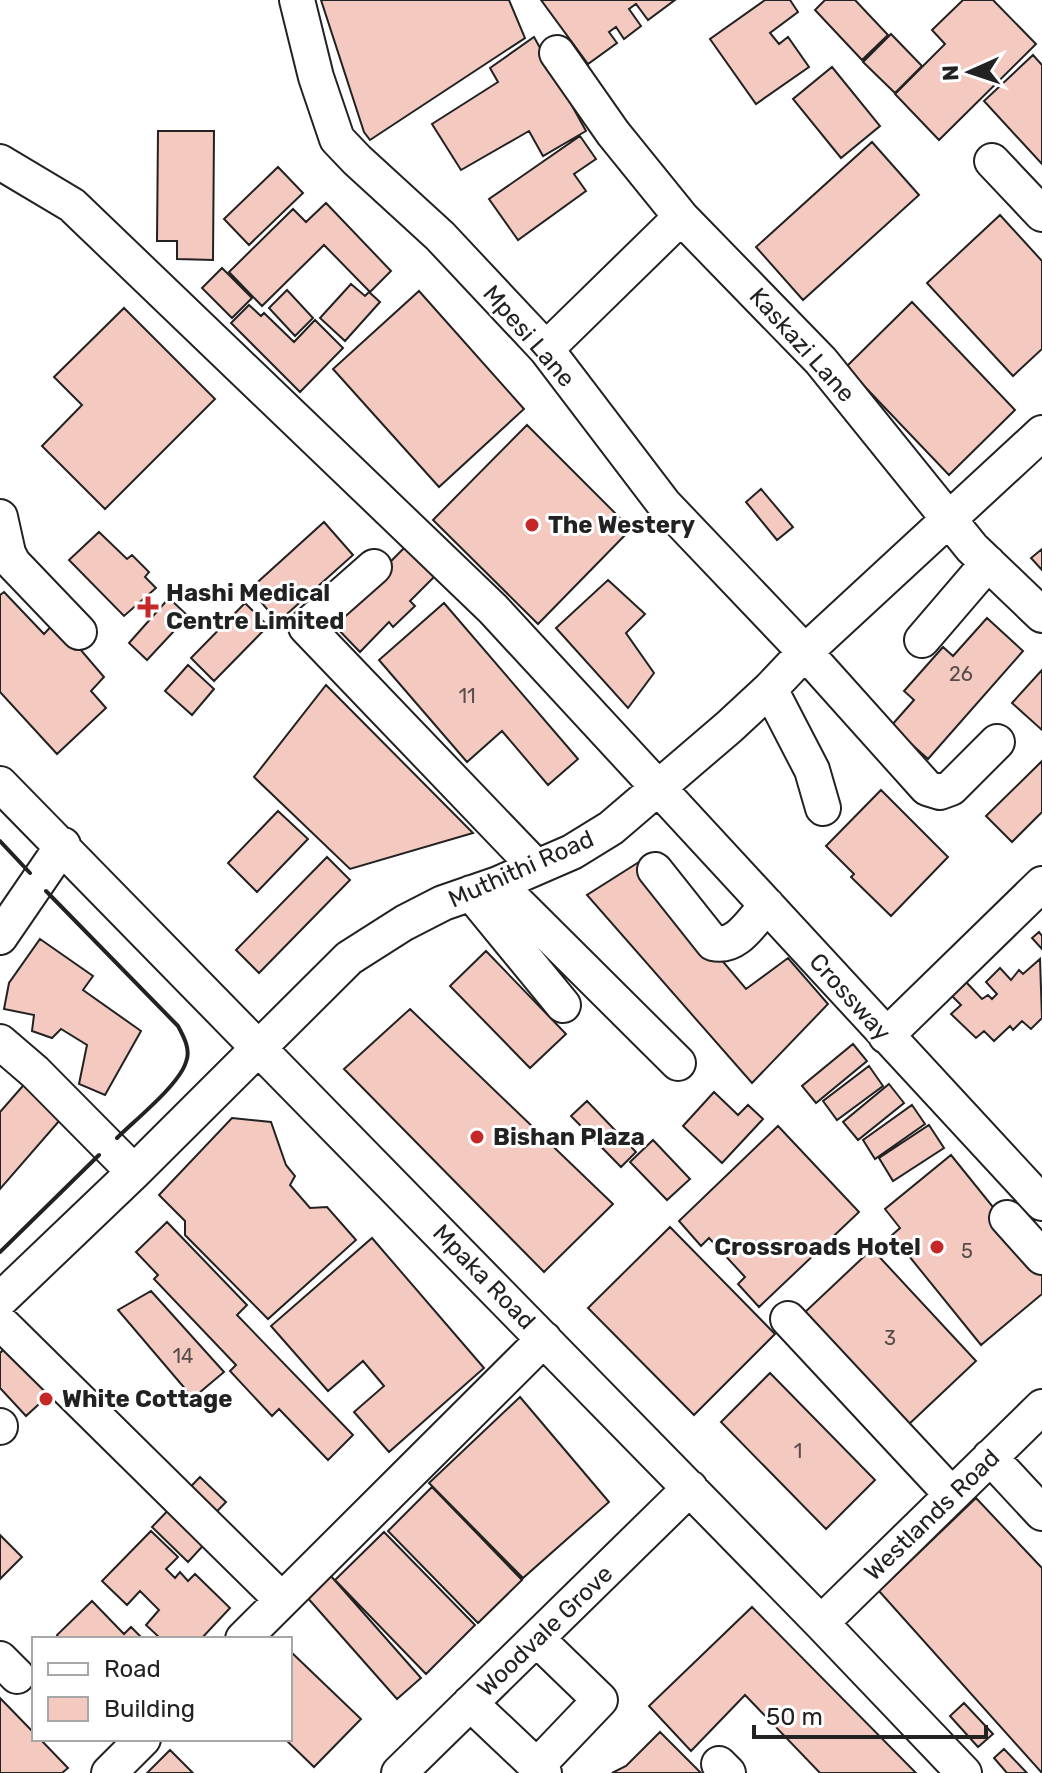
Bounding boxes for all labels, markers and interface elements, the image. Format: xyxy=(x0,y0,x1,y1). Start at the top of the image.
north arrow xyxy=(930,32,1010,112)
text: N xyxy=(937,64,964,82)
street label: Mpesi Lane xyxy=(477,279,581,393)
street label: Kaskazi Lane xyxy=(743,282,861,408)
place label: The Westery xyxy=(548,511,695,539)
marker: The Westery xyxy=(523,516,541,534)
place label: Hashi Medical Centre Limited xyxy=(166,579,344,635)
marker: Hashi Medical Centre Limited xyxy=(137,596,159,618)
house number: 26 xyxy=(949,662,973,686)
house number: 11 xyxy=(458,684,476,708)
street label: Muthithi Road xyxy=(444,825,598,913)
street label: Crossway xyxy=(803,948,897,1046)
place label: Bishan Plaza xyxy=(493,1123,645,1151)
marker: Bishan Plaza xyxy=(468,1128,486,1146)
street label: Mpaka Road xyxy=(427,1219,541,1335)
place label: Crossroads Hotel xyxy=(714,1233,921,1261)
marker: Crossroads Hotel xyxy=(928,1238,946,1256)
house number: 5 xyxy=(961,1239,973,1263)
house number: 3 xyxy=(884,1326,896,1350)
house number: 14 xyxy=(173,1344,193,1368)
place label: White Cottage xyxy=(62,1385,233,1413)
marker: White Cottage xyxy=(37,1390,55,1408)
house number: 1 xyxy=(794,1439,802,1463)
street label: Westlands Road xyxy=(859,1444,1005,1586)
street label: Woodvale Grove xyxy=(472,1560,618,1702)
legend xyxy=(32,1637,292,1741)
text: Road xyxy=(104,1655,161,1683)
scale bar xyxy=(754,1689,986,1739)
text: Building xyxy=(104,1695,195,1723)
text: 50 m xyxy=(766,1703,823,1731)

